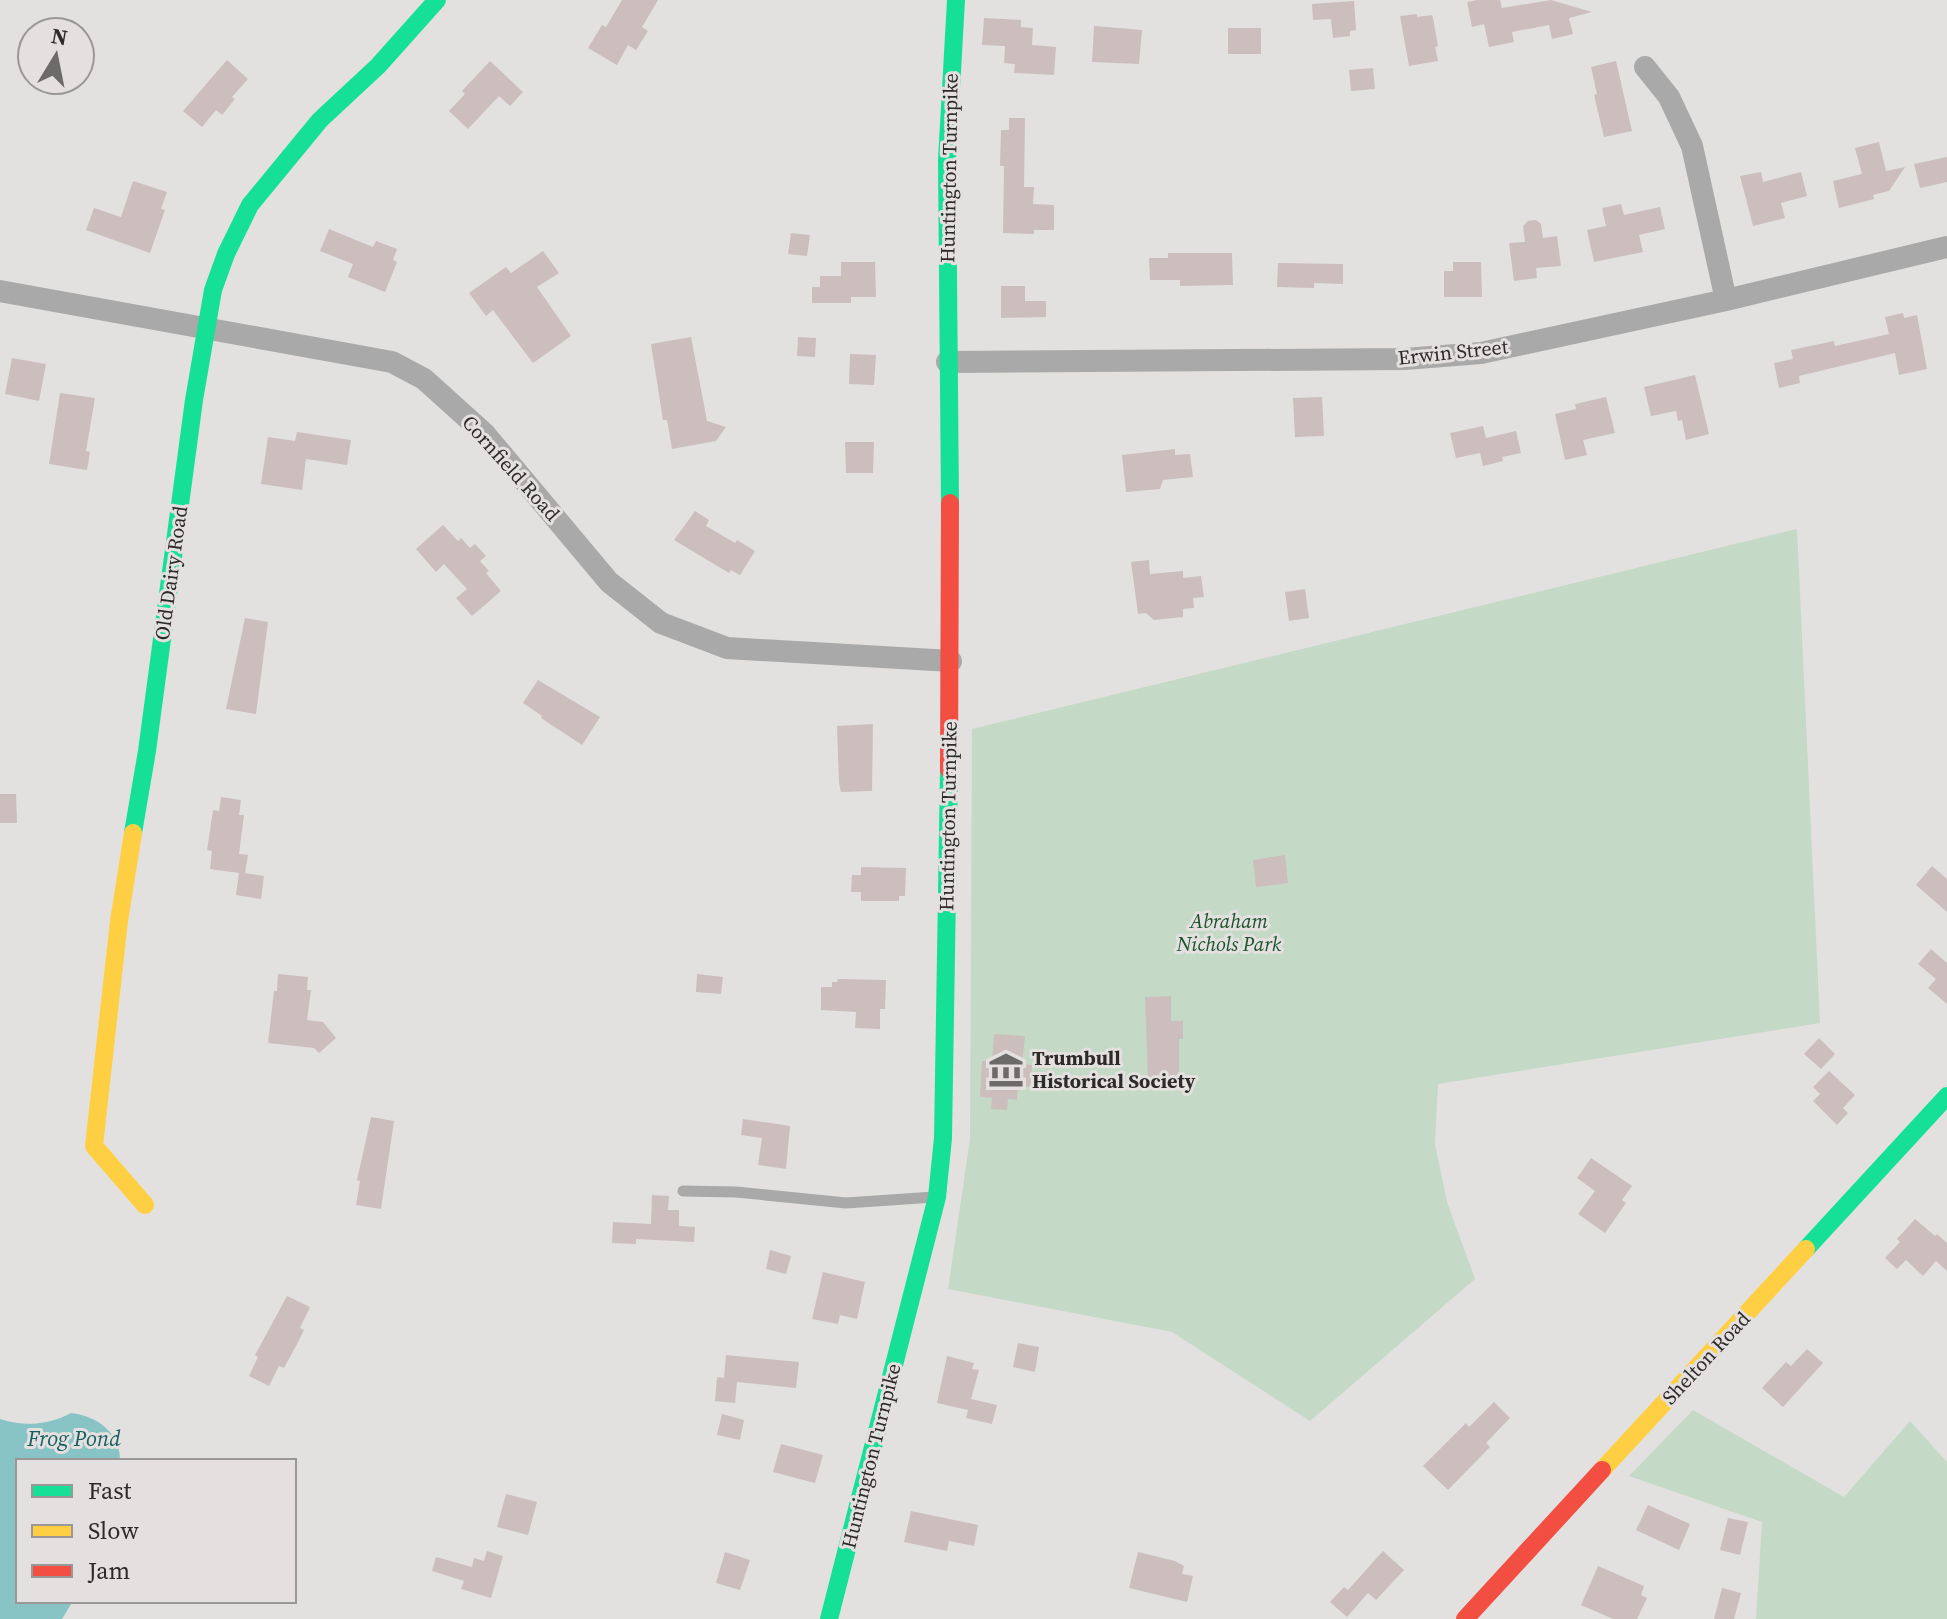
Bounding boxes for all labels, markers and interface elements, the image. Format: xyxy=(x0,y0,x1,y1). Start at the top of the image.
north arrow xyxy=(16,16,96,96)
text: N xyxy=(49,20,70,52)
street label: Huntington Turnpike xyxy=(933,73,965,263)
street label: Erwin Street xyxy=(1397,332,1510,372)
street label: Cornfield Road xyxy=(456,409,567,527)
street label: Old Dairy Road xyxy=(148,503,194,642)
street label: Huntington Turnpike xyxy=(932,721,964,911)
park label: Abraham Nichols Park xyxy=(1176,907,1282,958)
place label: Trumbull Historical Society xyxy=(1032,1044,1196,1095)
museum icon: Trumbull Historical Society xyxy=(987,1051,1025,1089)
street label: Shelton Road xyxy=(1656,1305,1757,1411)
street label: Huntington Turnpike xyxy=(834,1361,908,1551)
water label: Frog Pond xyxy=(26,1423,121,1453)
legend xyxy=(16,1459,296,1603)
text: Fast xyxy=(88,1474,132,1507)
text: Slow xyxy=(88,1514,139,1547)
text: Jam xyxy=(87,1554,130,1587)

